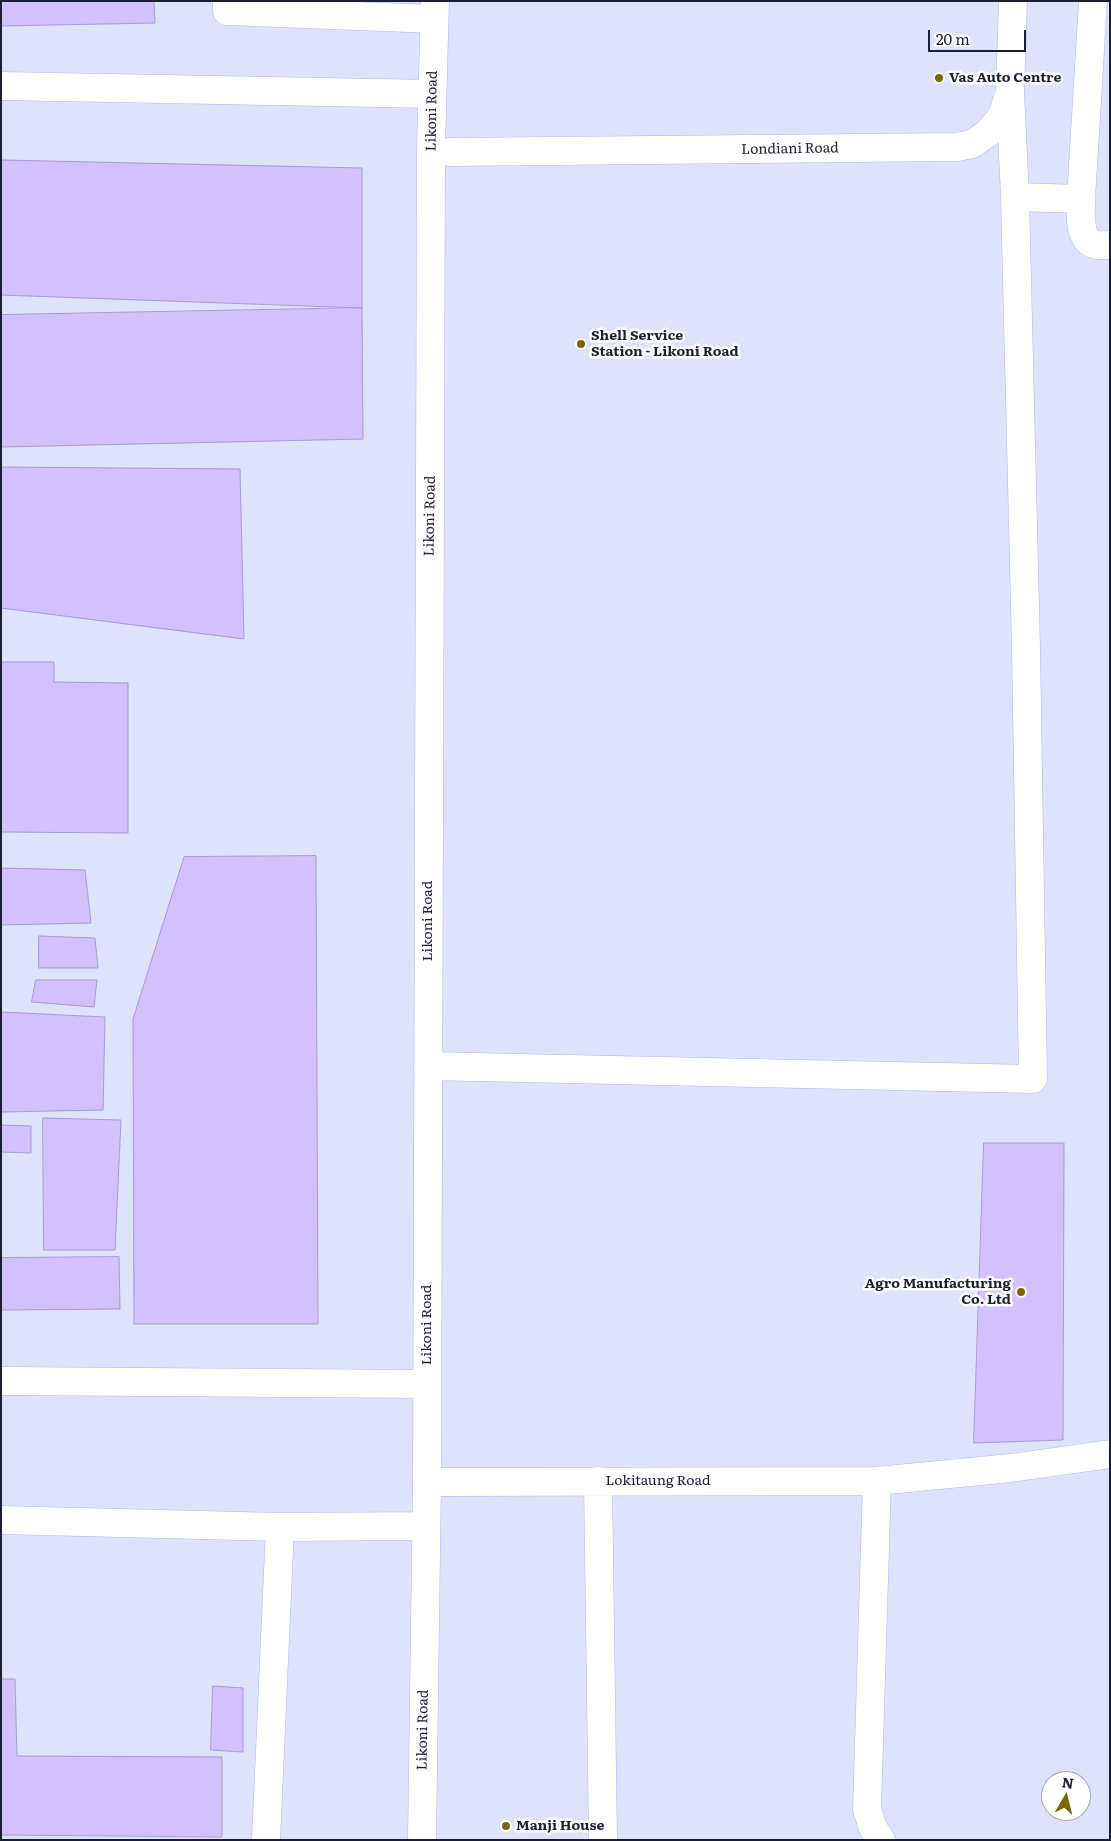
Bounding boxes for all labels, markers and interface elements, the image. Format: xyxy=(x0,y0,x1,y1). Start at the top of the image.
scale bar xyxy=(931,20,1028,52)
text: 20 m xyxy=(936,27,970,50)
street label: Likoni Road xyxy=(423,70,441,152)
place label: Vas Auto Centre xyxy=(949,70,1061,86)
marker: Vas Auto Centre xyxy=(933,72,945,84)
street label: Londiani Road xyxy=(741,140,839,158)
place label: Shell Service Station - Likoni Road xyxy=(591,328,739,361)
marker: Shell Service Station - Likoni Road xyxy=(575,338,587,350)
street label: Likoni Road xyxy=(421,475,439,557)
street label: Likoni Road xyxy=(420,881,436,961)
place label: Agro Manufacturing Co. Ltd xyxy=(865,1276,1011,1308)
street label: Likoni Road xyxy=(419,1285,435,1365)
marker: Agro Manufacturing Co. Ltd xyxy=(1015,1286,1027,1298)
street label: Lokitaung Road xyxy=(605,1473,711,1489)
street label: Likoni Road xyxy=(414,1689,432,1771)
north arrow xyxy=(1041,1771,1091,1821)
text: N xyxy=(1061,1771,1075,1793)
place label: Manji House xyxy=(516,1818,605,1834)
marker: Manji House xyxy=(500,1820,512,1832)

